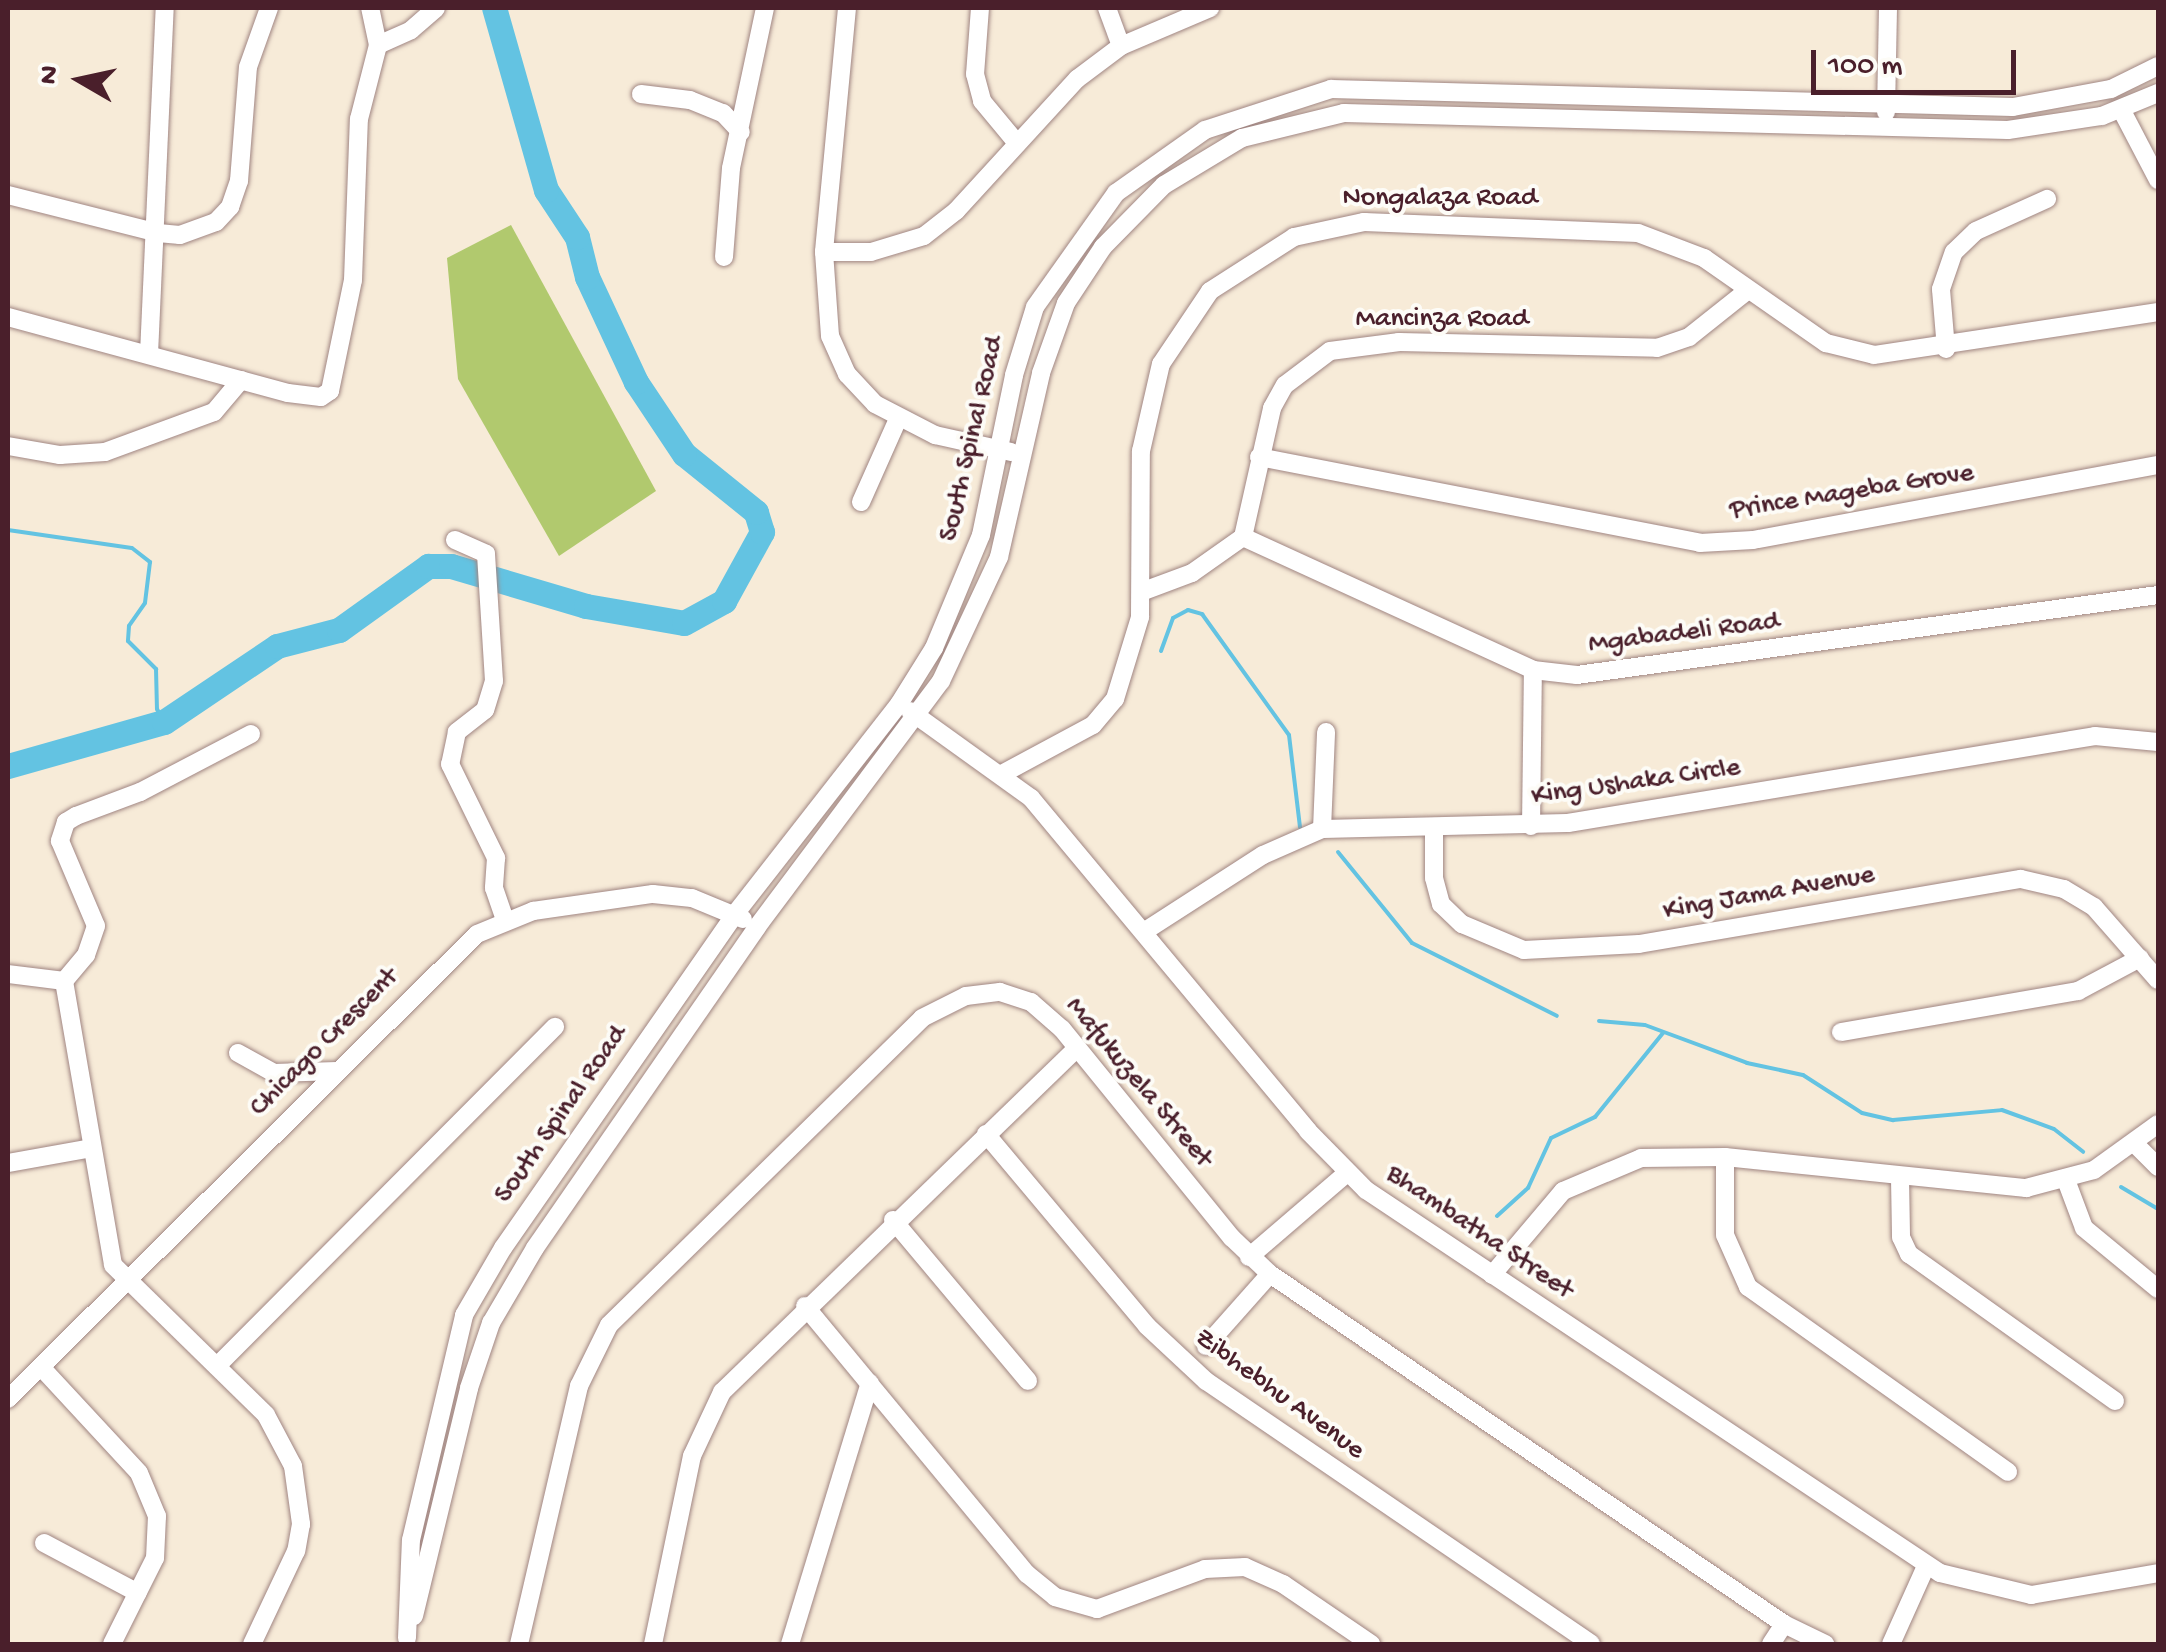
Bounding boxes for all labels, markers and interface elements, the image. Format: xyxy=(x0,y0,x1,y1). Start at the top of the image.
north arrow xyxy=(30,30,130,130)
scale bar xyxy=(1816,30,2021,92)
text: 100 m xyxy=(1828,50,1903,85)
text: N xyxy=(32,64,68,87)
street label: Nongalaza Road xyxy=(1343,182,1537,216)
street label: Mancinza Road xyxy=(1356,303,1528,337)
street label: South Spinal Road xyxy=(933,333,1013,545)
street label: Prince Mageba Grove xyxy=(1728,457,1976,529)
street label: Mgabadeli Road xyxy=(1587,606,1781,662)
street label: King Ushaka Circle xyxy=(1530,752,1742,814)
street label: King Jama Avenue xyxy=(1661,859,1877,929)
street label: Chicago Crescent xyxy=(243,961,407,1125)
street label: Mafukuzela Street xyxy=(1057,991,1219,1175)
street label: South Spinal Road xyxy=(488,1020,636,1210)
street label: Bhambatha Street xyxy=(1379,1158,1579,1308)
street label: Zibhebhu Avenue xyxy=(1187,1322,1371,1468)

